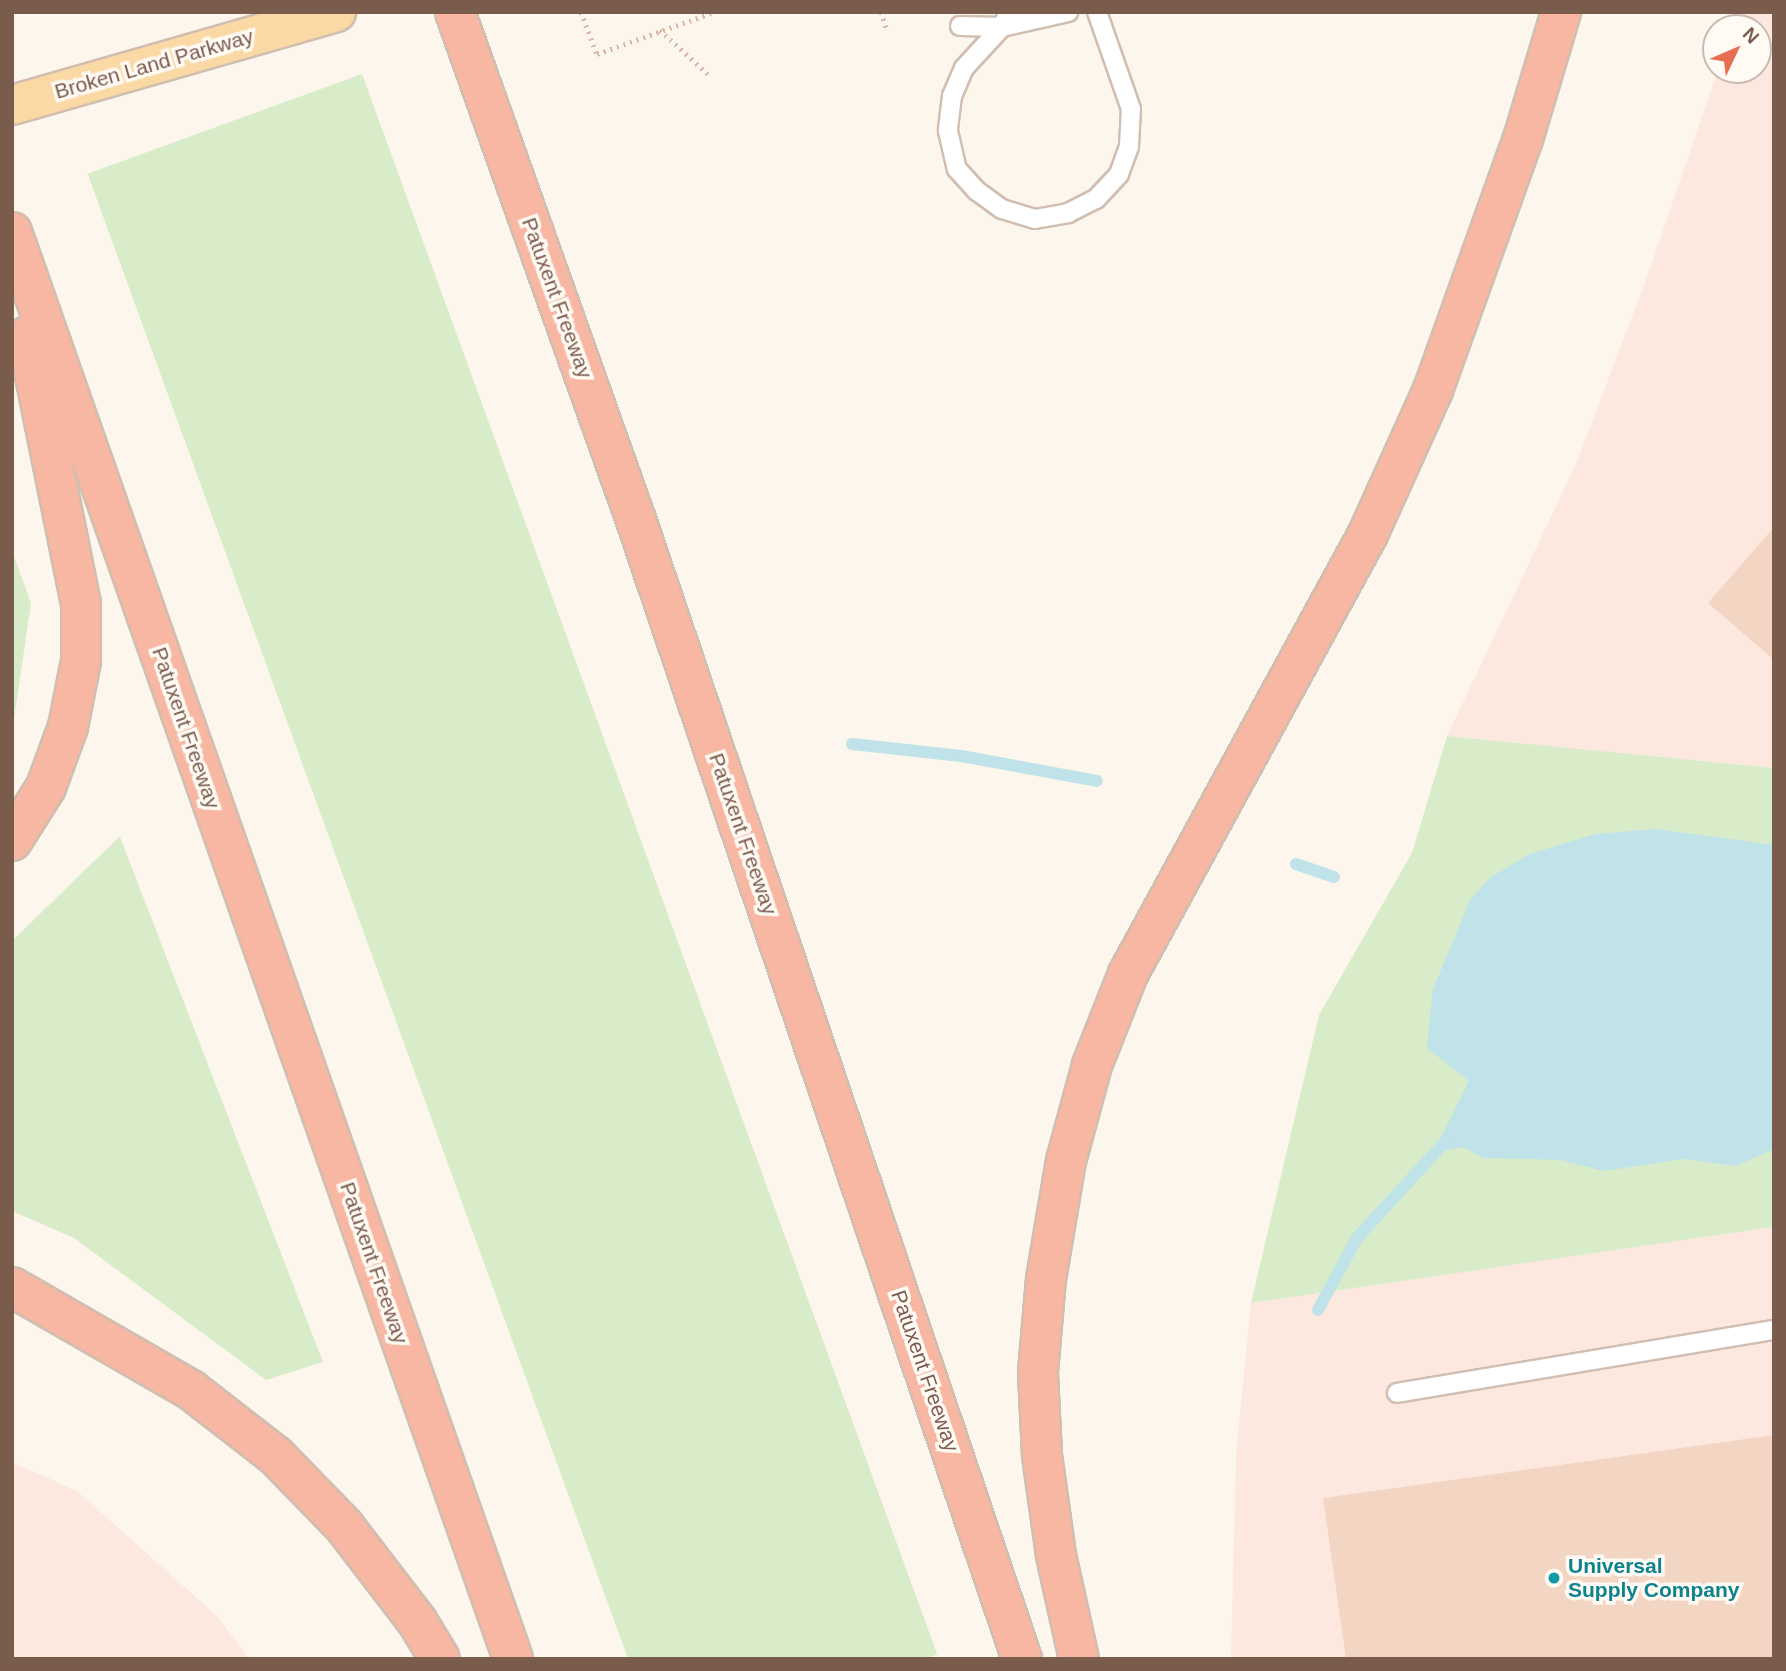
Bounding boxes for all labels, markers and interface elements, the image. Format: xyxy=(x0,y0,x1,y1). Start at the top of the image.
north arrow xyxy=(1702,14,1772,84)
text: N xyxy=(1739,23,1763,48)
street label: Broken Land Parkway xyxy=(52,24,256,104)
street label: Patuxent Freeway xyxy=(516,214,598,382)
street label: Patuxent Freeway xyxy=(147,644,225,812)
street label: Patuxent Freeway xyxy=(704,750,782,918)
street label: Patuxent Freeway xyxy=(335,1179,413,1347)
street label: Patuxent Freeway xyxy=(886,1287,964,1455)
place label: Universal Supply Company xyxy=(1568,1553,1740,1603)
marker: Universal Supply Company xyxy=(1546,1570,1562,1586)

